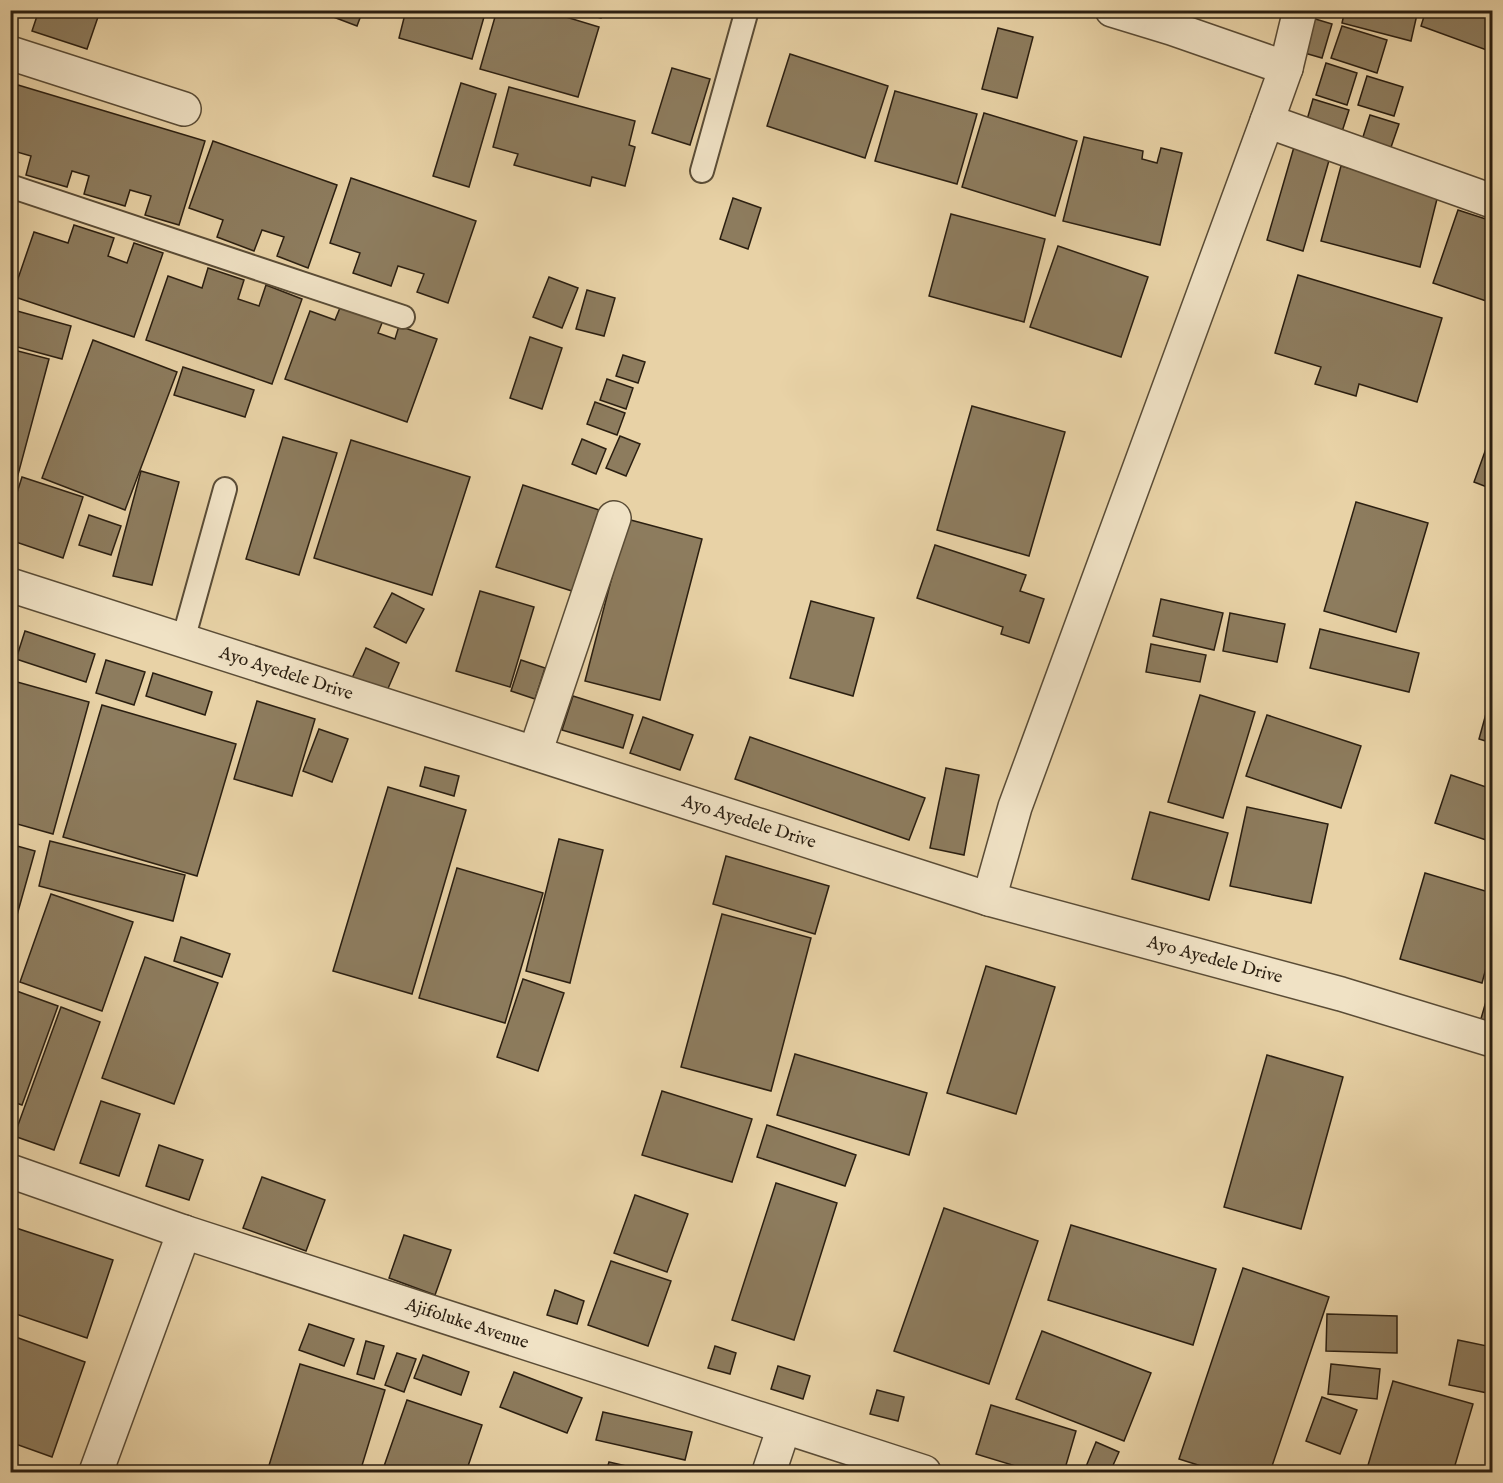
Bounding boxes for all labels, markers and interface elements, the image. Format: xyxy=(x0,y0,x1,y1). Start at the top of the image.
street label: Ayo Ayedele Drive xyxy=(215,641,356,706)
street label: Ayo Ayedele Drive xyxy=(678,789,819,854)
street label: Ayo Ayedele Drive xyxy=(1144,930,1285,989)
street label: Ajifoluke Avenue xyxy=(402,1293,532,1355)

